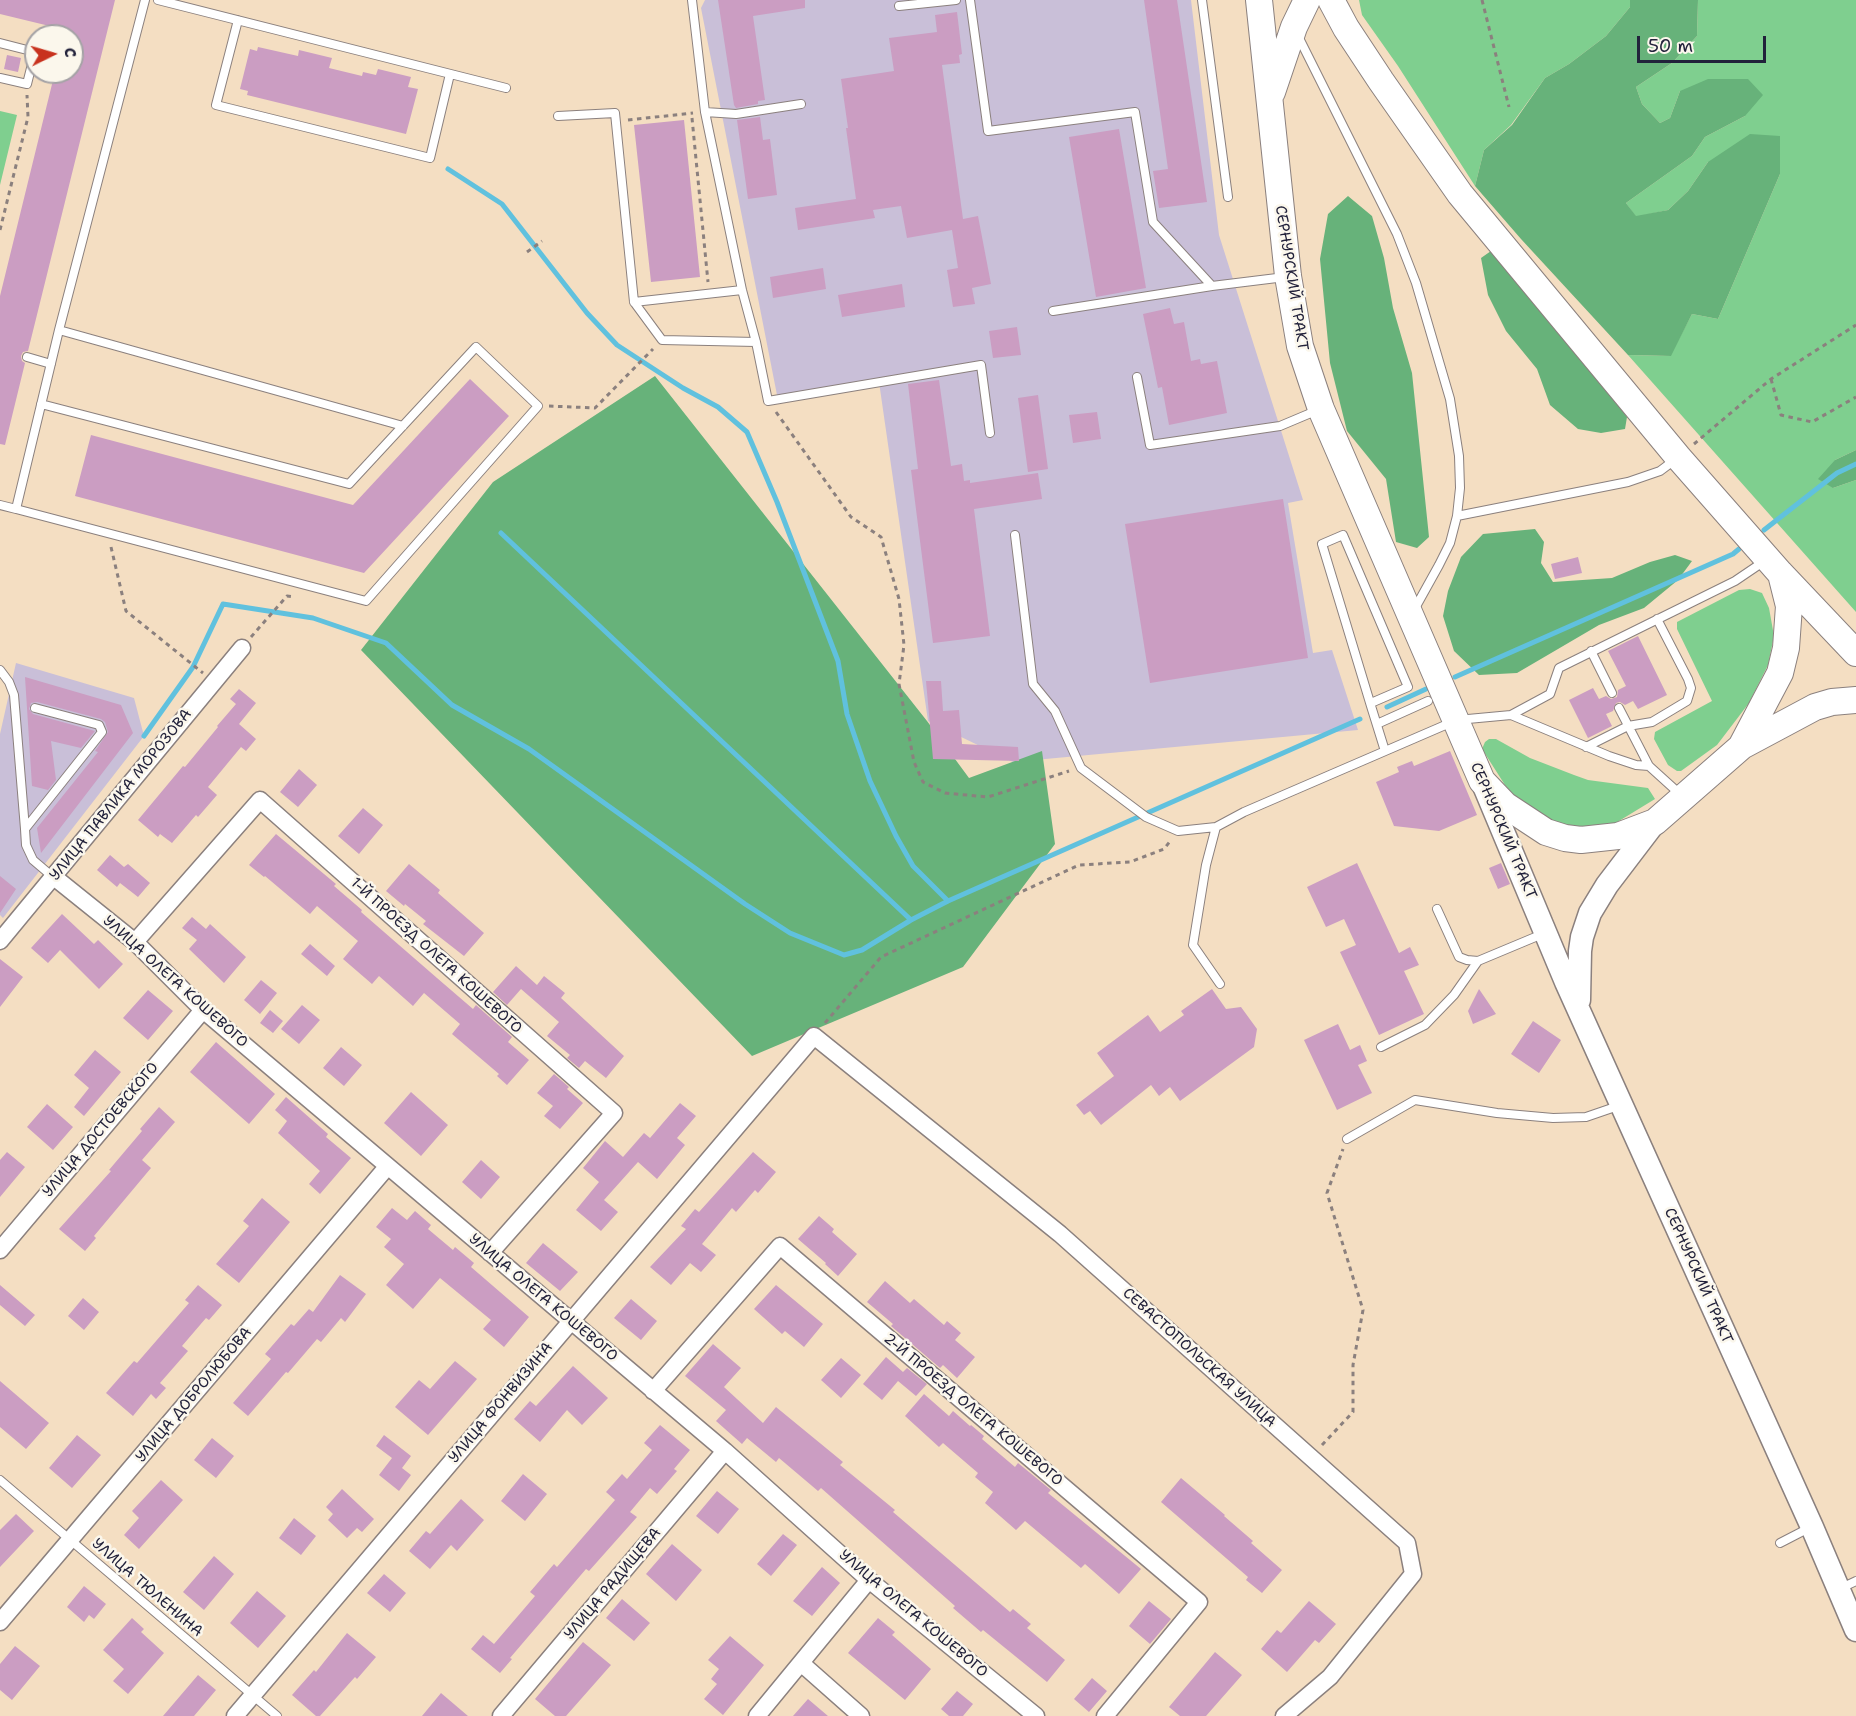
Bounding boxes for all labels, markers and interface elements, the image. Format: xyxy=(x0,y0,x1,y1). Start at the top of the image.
north arrow xyxy=(24,24,84,84)
scale bar xyxy=(1640,24,1769,62)
text: 50 m xyxy=(1648,34,1693,58)
text: С xyxy=(60,47,81,58)
street label: СЕРНУРСКИЙ ТРАКТ xyxy=(1271,204,1311,352)
street label: УЛИЦА ПАВЛИКА МОРОЗОВА xyxy=(46,706,196,884)
street label: СЕРНУРСКИЙ ТРАКТ xyxy=(1466,760,1540,902)
street label: 1-Й ПРОЕЗД ОЛЕГА КОШЕВОГО xyxy=(347,874,525,1038)
street label: УЛИЦА ОЛЕГА КОШЕВОГО xyxy=(99,912,251,1052)
street label: УЛИЦА ДОСТОЕВСКОГО xyxy=(39,1059,163,1201)
street label: СЕРНУРСКИЙ ТРАКТ xyxy=(1660,1205,1736,1347)
street label: УЛИЦА ОЛЕГА КОШЕВОГО xyxy=(465,1230,621,1366)
street label: СЕВАСТОПОЛЬСКАЯ УЛИЦА xyxy=(1119,1284,1279,1432)
street label: УЛИЦА ДОБРОЛЮБОВА xyxy=(132,1324,256,1466)
street label: 2-Й ПРОЕЗД ОЛЕГА КОШЕВОГО xyxy=(880,1330,1066,1490)
street label: УЛИЦА ФОНВИЗИНА xyxy=(445,1339,557,1467)
street label: УЛИЦА РАДИЩЕВА xyxy=(561,1524,665,1644)
street label: УЛИЦА ТЮЛЕНИНА xyxy=(88,1535,206,1641)
street label: УЛИЦА ОЛЕГА КОШЕВОГО xyxy=(835,1546,991,1682)

